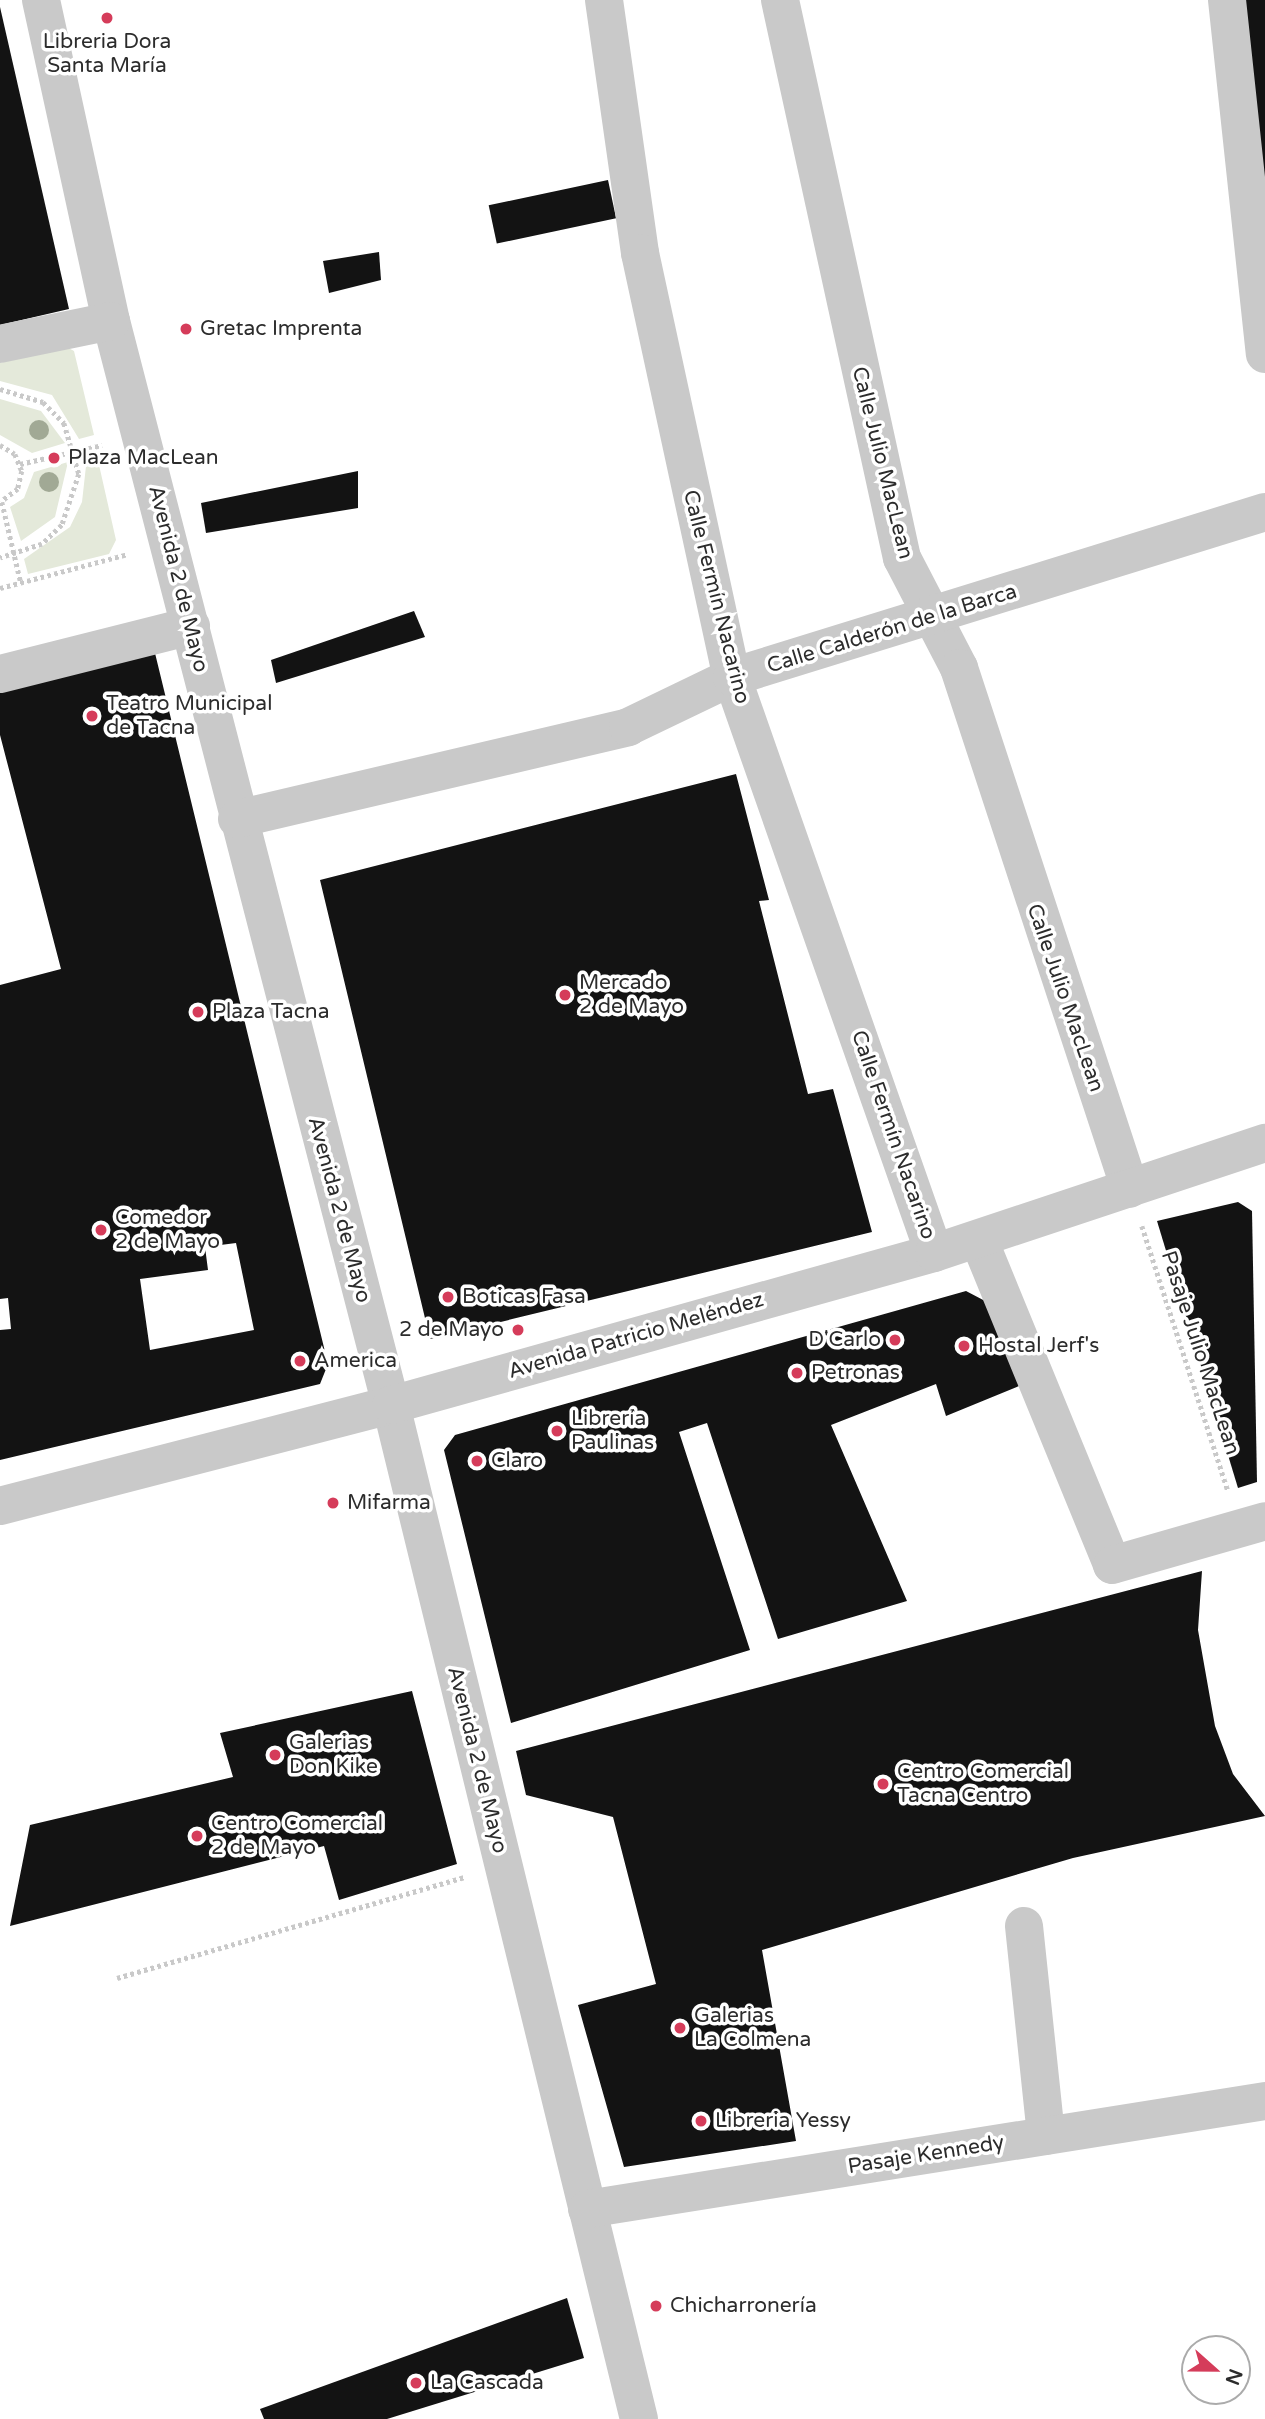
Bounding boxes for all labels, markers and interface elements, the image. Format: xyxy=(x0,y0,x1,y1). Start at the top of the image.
marker: Libreria Dora Santa María xyxy=(99,10,115,26)
place label: Libreria Dora Santa María xyxy=(43,29,171,79)
place label: Gretac Imprenta xyxy=(200,316,362,342)
marker: Gretac Imprenta xyxy=(178,321,194,337)
street label: Calle Julio MacLean xyxy=(846,364,918,562)
place label: Plaza MacLean xyxy=(68,445,219,471)
marker: Plaza MacLean xyxy=(46,450,62,466)
street label: Avenida 2 de Mayo xyxy=(143,483,213,675)
street label: Calle Fermín Nacarino xyxy=(677,488,755,706)
street label: Calle Calderón de la Barca xyxy=(764,579,1020,679)
place label: Teatro Municipal de Tacna xyxy=(106,691,272,741)
marker: Teatro Municipal de Tacna xyxy=(84,708,100,724)
street label: Calle Julio MacLean xyxy=(1021,901,1109,1095)
place label: Mercado 2 de Mayo xyxy=(579,970,684,1020)
marker: Mercado 2 de Mayo xyxy=(557,987,573,1003)
place label: Plaza Tacna xyxy=(212,999,329,1025)
marker: Plaza Tacna xyxy=(190,1004,206,1020)
street label: Calle Fermín Nacarino xyxy=(845,1027,941,1243)
street label: Avenida 2 de Mayo xyxy=(302,1114,376,1306)
place label: Comedor 2 de Mayo xyxy=(115,1205,220,1255)
marker: Comedor 2 de Mayo xyxy=(93,1222,109,1238)
street label: Pasaje Julio MacLean xyxy=(1155,1248,1245,1458)
place label: Boticas Fasa xyxy=(462,1284,586,1310)
street label: Avenida Patricio Meléndez xyxy=(505,1287,767,1385)
marker: Boticas Fasa xyxy=(440,1289,456,1305)
place label: 2 de Mayo xyxy=(399,1317,504,1343)
marker: 2 de Mayo xyxy=(510,1322,526,1338)
place label: D'Carlo xyxy=(808,1327,881,1353)
marker: D'Carlo xyxy=(887,1332,903,1348)
place label: Hostal Jerf's xyxy=(978,1333,1099,1359)
marker: Hostal Jerf's xyxy=(956,1338,972,1354)
place label: America xyxy=(314,1348,397,1374)
marker: America xyxy=(292,1353,308,1369)
place label: Petronas xyxy=(811,1360,900,1386)
marker: Petronas xyxy=(789,1365,805,1381)
place label: Librería Paulinas xyxy=(571,1406,654,1456)
marker: Librería Paulinas xyxy=(549,1423,565,1439)
place label: Claro xyxy=(491,1448,543,1474)
marker: Claro xyxy=(469,1453,485,1469)
place label: Mifarma xyxy=(347,1490,431,1516)
marker: Mifarma xyxy=(325,1495,341,1511)
street label: Avenida 2 de Mayo xyxy=(442,1664,512,1856)
place label: Galerias Don Kike xyxy=(289,1730,378,1780)
marker: Galerias Don Kike xyxy=(267,1747,283,1763)
place label: Centro Comercial Tacna Centro xyxy=(897,1759,1069,1809)
marker: Centro Comercial Tacna Centro xyxy=(875,1776,891,1792)
place label: Centro Comercial 2 de Mayo xyxy=(211,1811,383,1861)
marker: Centro Comercial 2 de Mayo xyxy=(189,1828,205,1844)
place label: Galerias La Colmena xyxy=(694,2003,811,2053)
marker: Galerias La Colmena xyxy=(672,2020,688,2036)
place label: Libreria Yessy xyxy=(715,2108,851,2134)
marker: Libreria Yessy xyxy=(693,2113,709,2129)
street label: Pasaje Kennedy xyxy=(846,2130,1006,2180)
place label: Chicharronería xyxy=(670,2293,817,2319)
marker: Chicharronería xyxy=(648,2298,664,2314)
north arrow xyxy=(1181,2335,1251,2405)
text: N xyxy=(1221,2366,1247,2388)
place label: La Cascada xyxy=(430,2370,544,2396)
marker: La Cascada xyxy=(408,2375,424,2391)

